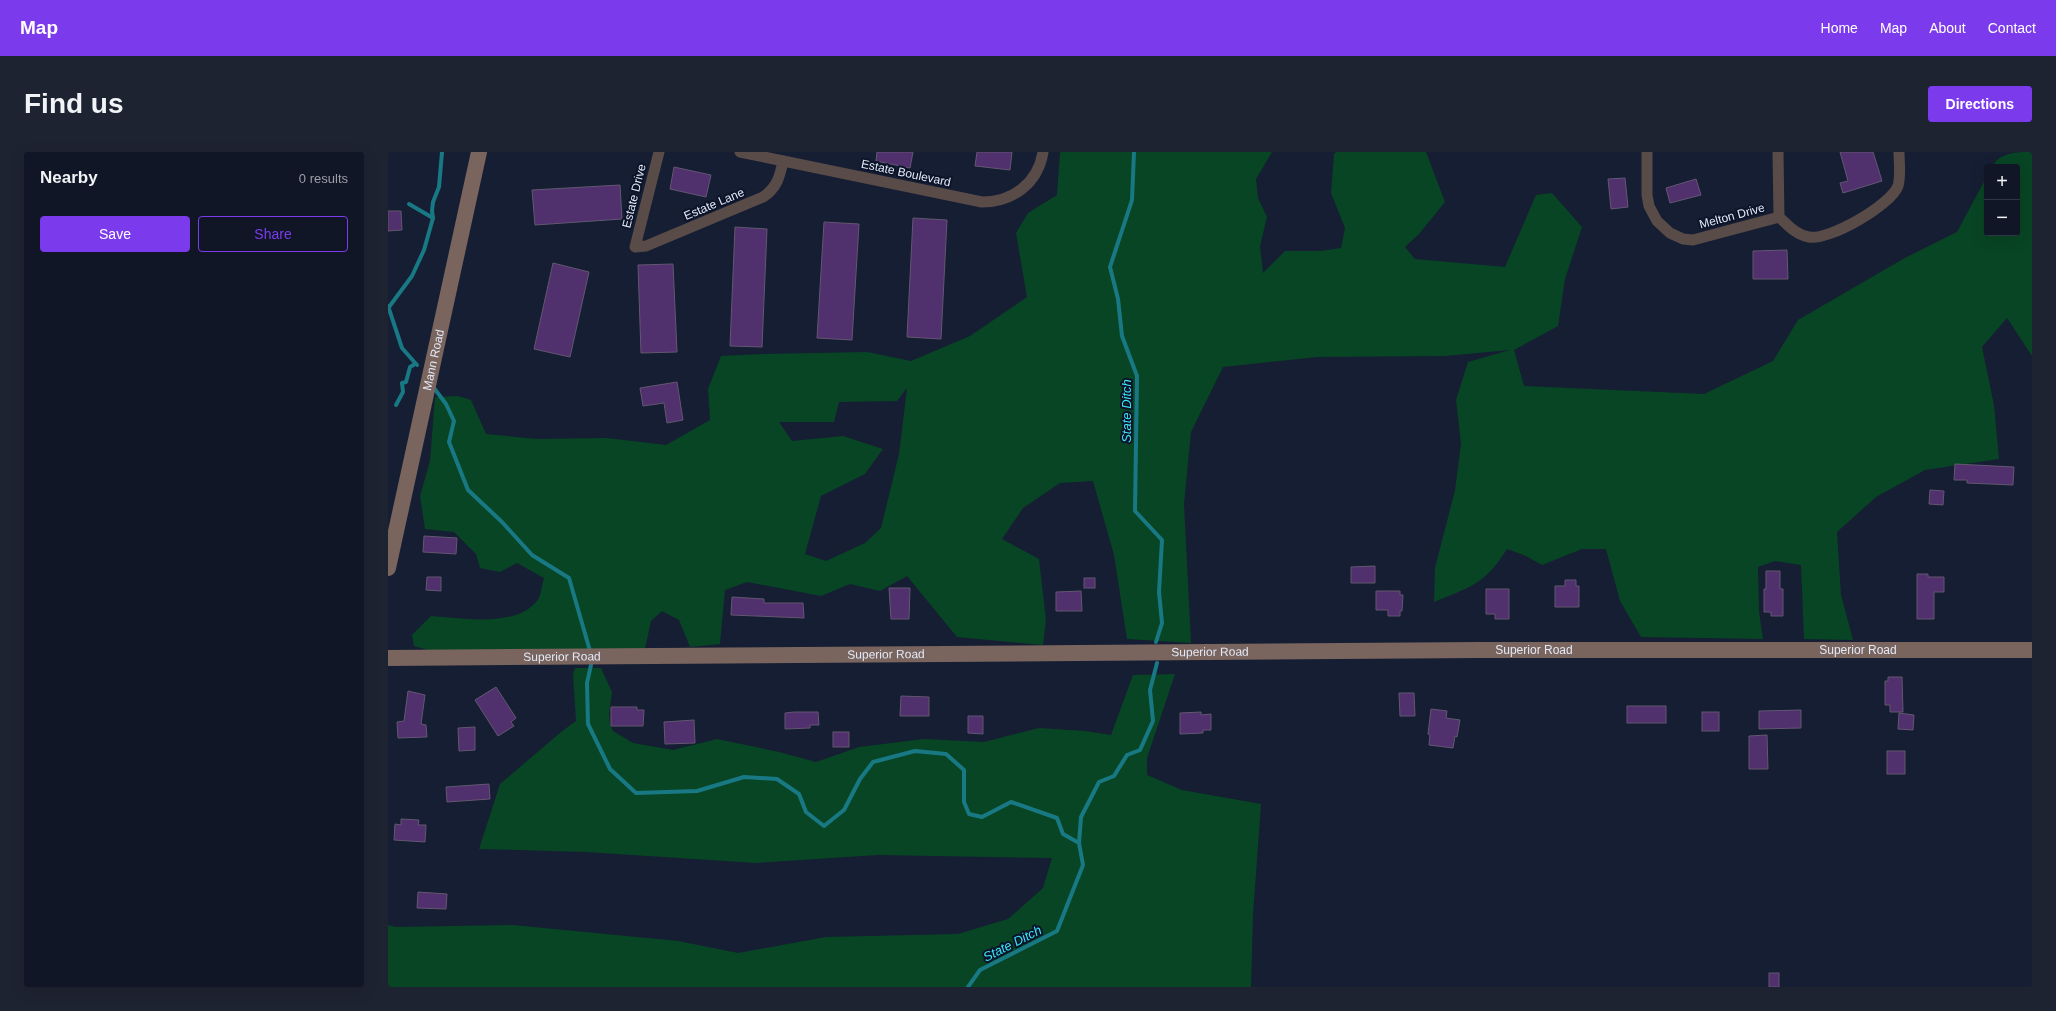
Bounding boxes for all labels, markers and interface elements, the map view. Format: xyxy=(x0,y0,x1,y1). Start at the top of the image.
text: Map xyxy=(20,17,58,38)
text: Home xyxy=(1821,20,1858,36)
text: Map xyxy=(1880,20,1907,36)
text: About xyxy=(1929,20,1966,36)
text: Contact xyxy=(1988,20,2036,36)
button: Directions xyxy=(1928,86,2032,122)
text: Find us xyxy=(24,88,124,119)
street label: Estate Boulevard xyxy=(860,157,952,189)
street label: Estate Drive xyxy=(619,162,649,229)
map controls xyxy=(1984,164,2020,236)
button: + xyxy=(1984,164,2020,200)
text: Nearby xyxy=(40,168,98,187)
text: 0 results xyxy=(299,171,348,186)
street label: Estate Lane xyxy=(682,185,747,223)
street label: Melton Drive xyxy=(1698,200,1767,231)
button: − xyxy=(1984,200,2020,236)
button: Save xyxy=(40,216,190,252)
button: Share xyxy=(198,216,348,252)
street label: Mann Road xyxy=(420,328,447,392)
water label: State Ditch xyxy=(1119,379,1134,443)
street label: Superior Road xyxy=(1495,643,1573,657)
street label: Superior Road xyxy=(1819,643,1897,657)
street label: Superior Road xyxy=(1171,645,1249,659)
street label: Superior Road xyxy=(847,647,925,662)
street label: Superior Road xyxy=(523,649,601,664)
water label: State Ditch xyxy=(980,922,1044,965)

